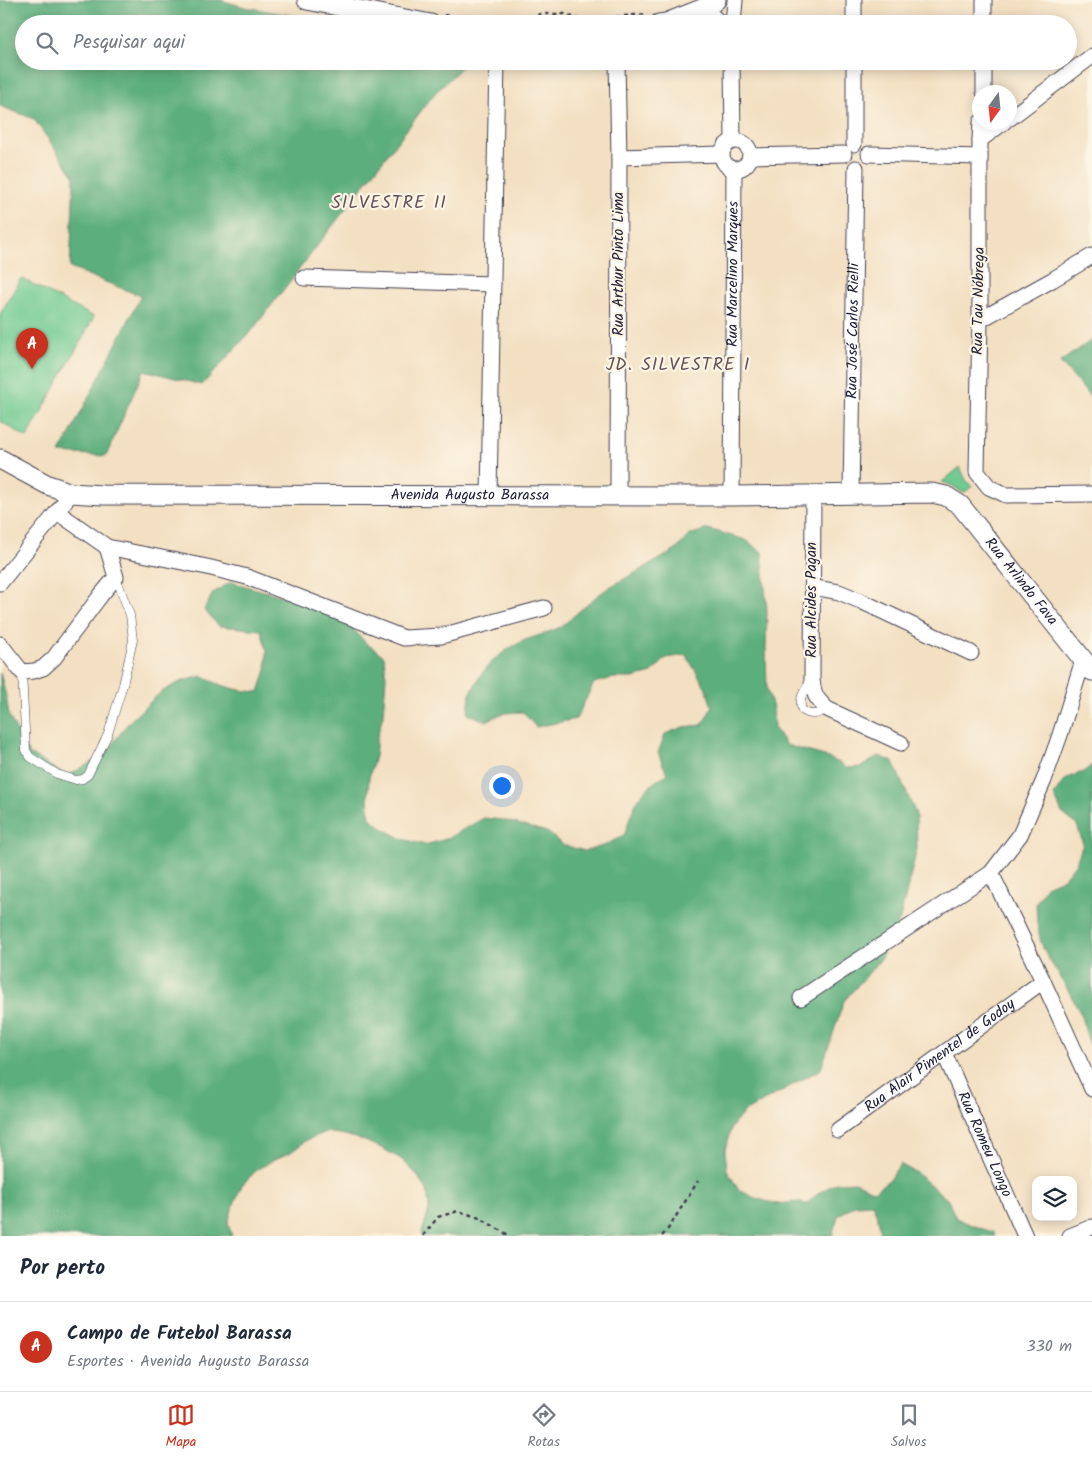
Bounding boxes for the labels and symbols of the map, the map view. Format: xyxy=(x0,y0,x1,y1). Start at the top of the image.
north arrow xyxy=(972,85,1017,130)
district label: SILVESTRE II xyxy=(331,189,447,218)
street label: Rua Arthur Pinto Lima xyxy=(607,192,631,336)
street label: Rua Marcelino Marques xyxy=(721,200,746,347)
street label: Rua Tau Nóbrega xyxy=(966,247,992,355)
street label: Rua José Carlos Rielli xyxy=(840,262,867,399)
pin: A xyxy=(16,328,48,369)
district label: JD. SILVESTRE I xyxy=(606,351,750,380)
street label: Avenida Augusto Barassa xyxy=(391,483,549,508)
street label: Rua Arlindo Fava xyxy=(978,532,1064,631)
street label: Rua Alcides Pagan xyxy=(800,542,824,658)
your location xyxy=(489,773,515,799)
street label: Rua Alair Pimentel de Godoy xyxy=(859,992,1021,1119)
street label: Rua Romeu Longo xyxy=(951,1088,1018,1201)

